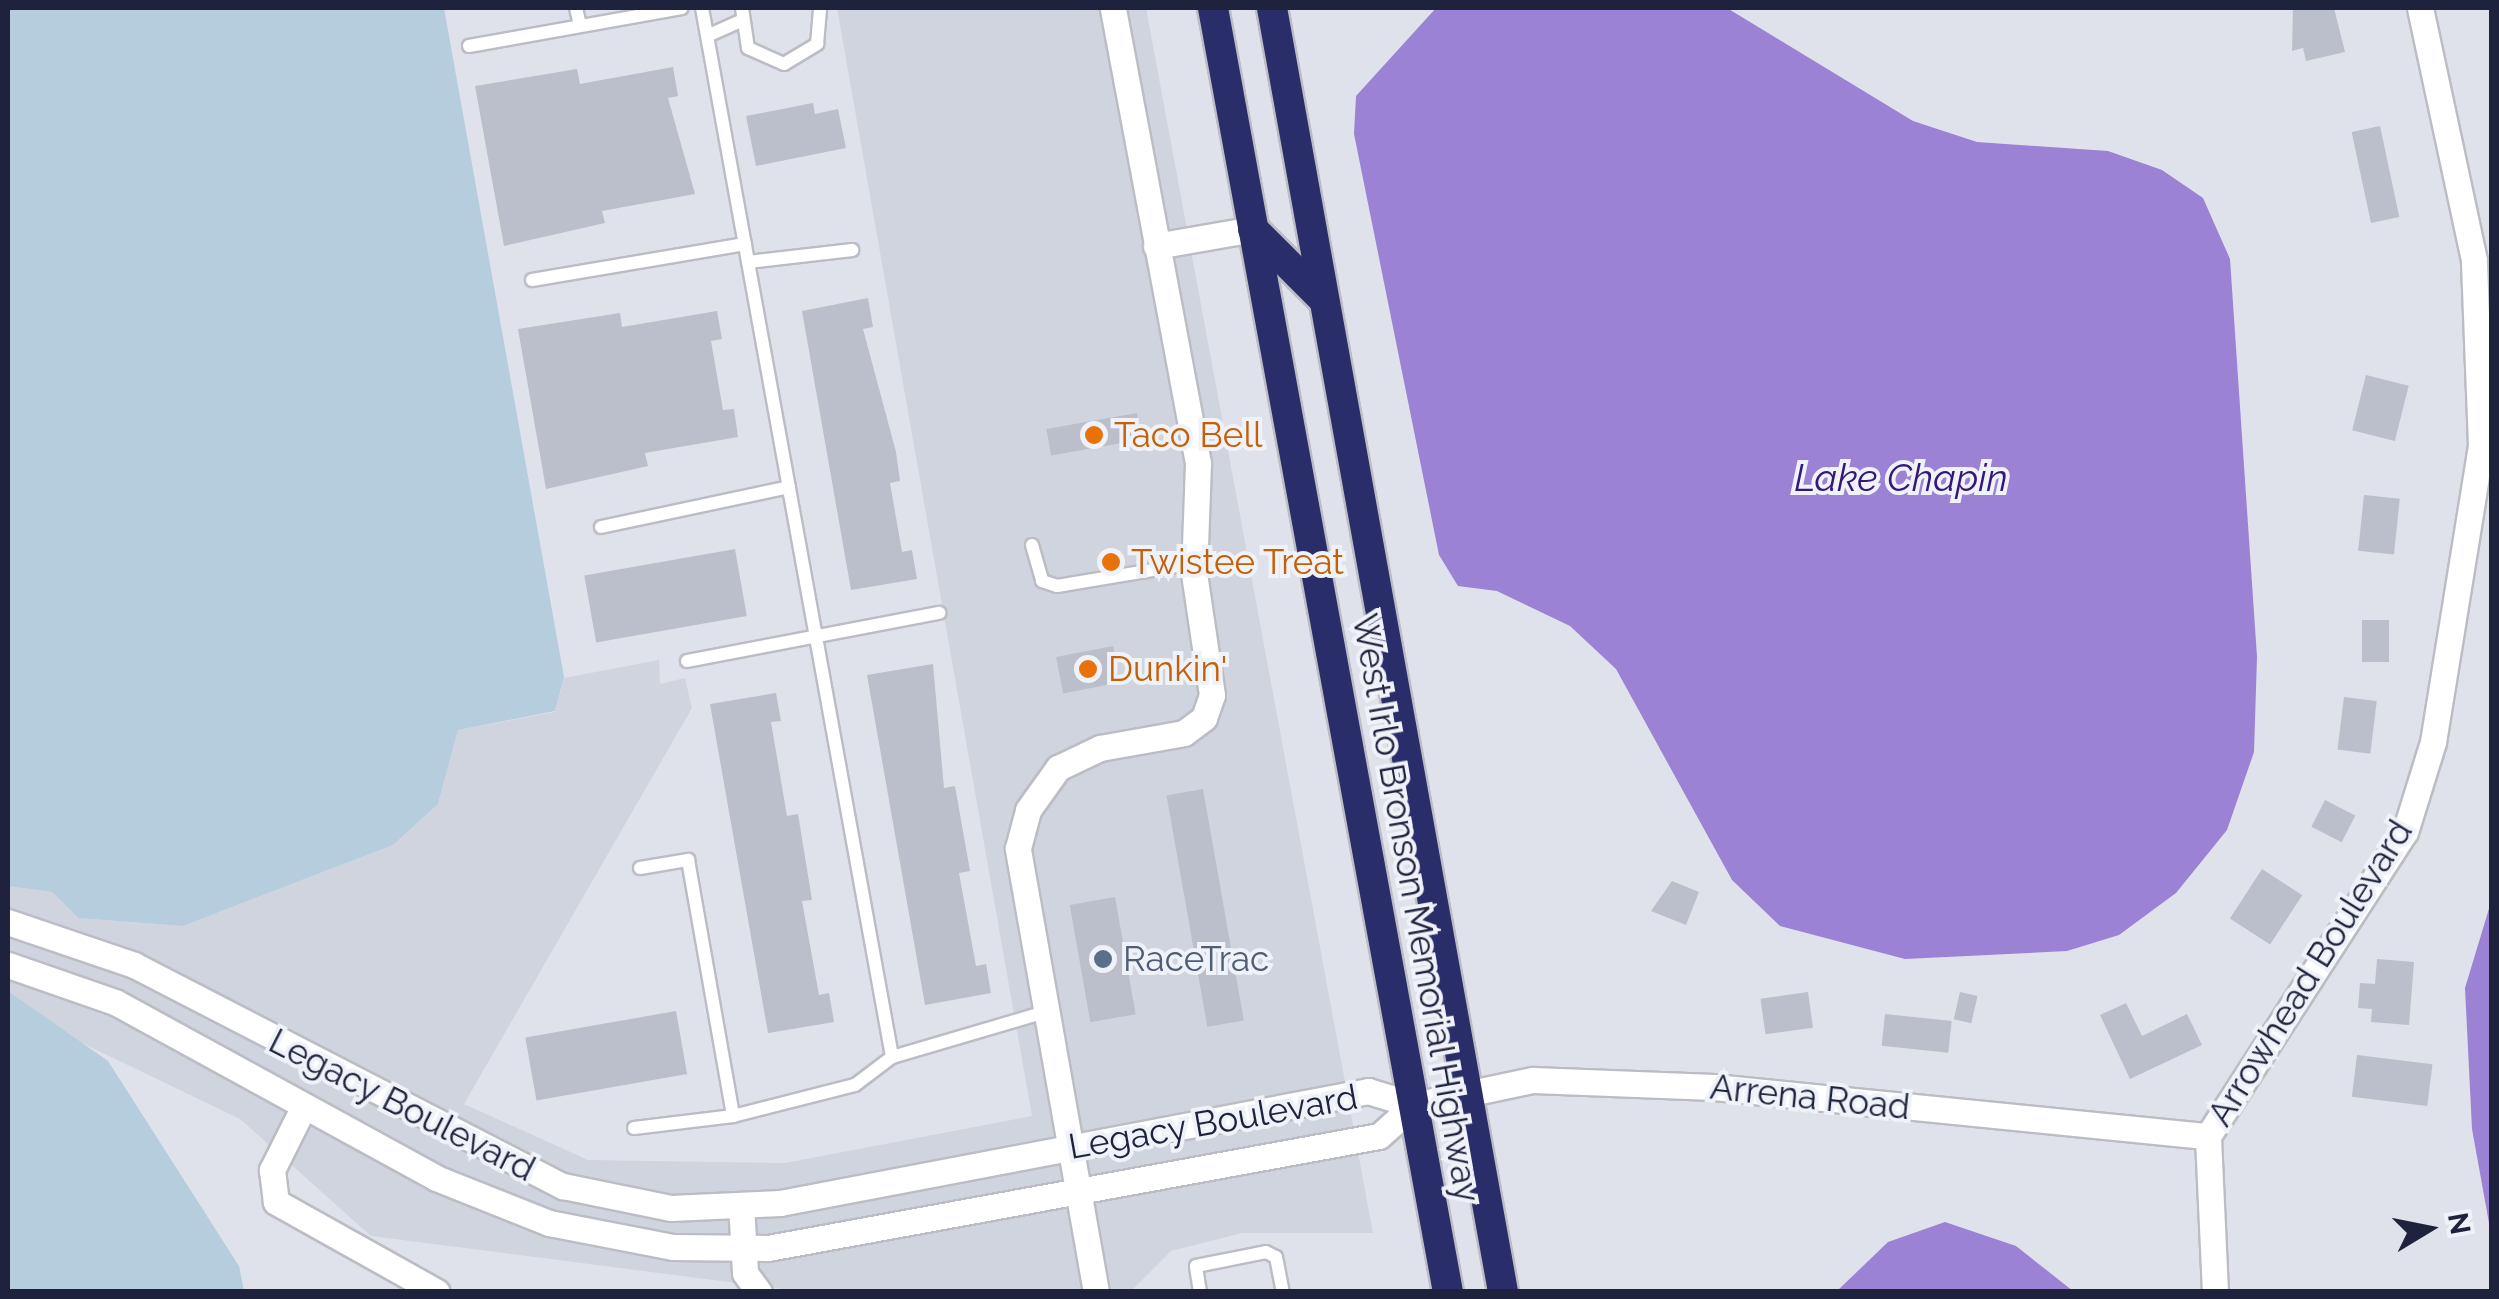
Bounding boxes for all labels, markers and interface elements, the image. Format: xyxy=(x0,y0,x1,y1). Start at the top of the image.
place label: Taco Bell xyxy=(1114,414,1262,456)
marker: Taco Bell xyxy=(1083,424,1105,446)
water label: Lake Chapin xyxy=(1794,455,2008,501)
place label: Twistee Treat xyxy=(1131,541,1345,583)
marker: Twistee Treat xyxy=(1100,551,1122,573)
street label: West Irlo Bronson Memorial Highway xyxy=(1343,610,1489,1206)
place label: Dunkin' xyxy=(1108,648,1227,690)
marker: Dunkin' xyxy=(1077,658,1099,680)
street label: Arrowhead Boulevard xyxy=(2199,812,2421,1134)
place label: RaceTrac xyxy=(1123,938,1269,980)
marker: RaceTrac xyxy=(1092,948,1114,970)
street label: Legacy Boulevard xyxy=(262,1020,542,1190)
street label: Arrena Road xyxy=(1708,1066,1912,1128)
street label: Legacy Boulevard xyxy=(1065,1076,1361,1168)
north arrow xyxy=(2379,1179,2479,1279)
text: N xyxy=(2441,1210,2477,1237)

